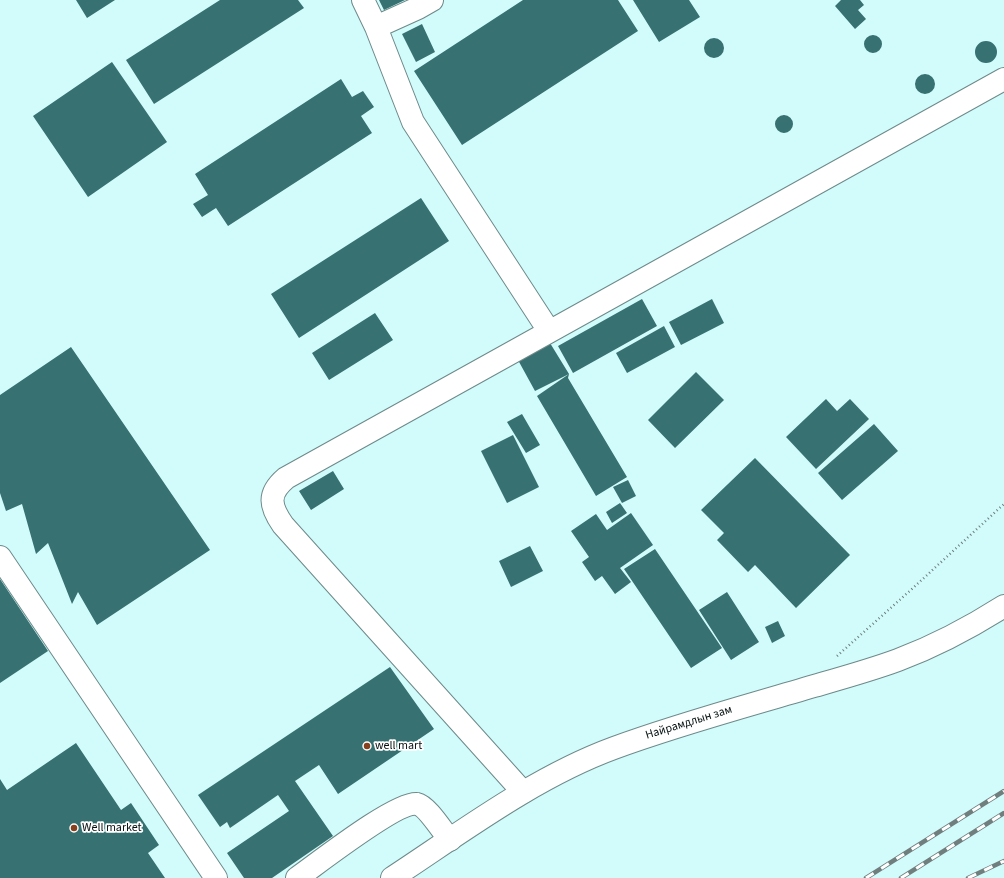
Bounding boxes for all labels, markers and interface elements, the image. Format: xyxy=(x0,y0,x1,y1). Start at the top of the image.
street label: Найрамдлын зам xyxy=(644,703,734,743)
place label: well mart xyxy=(375,739,422,753)
marker: well mart xyxy=(362,741,372,751)
place label: Well market xyxy=(82,821,142,835)
marker: Well market xyxy=(69,823,79,833)

